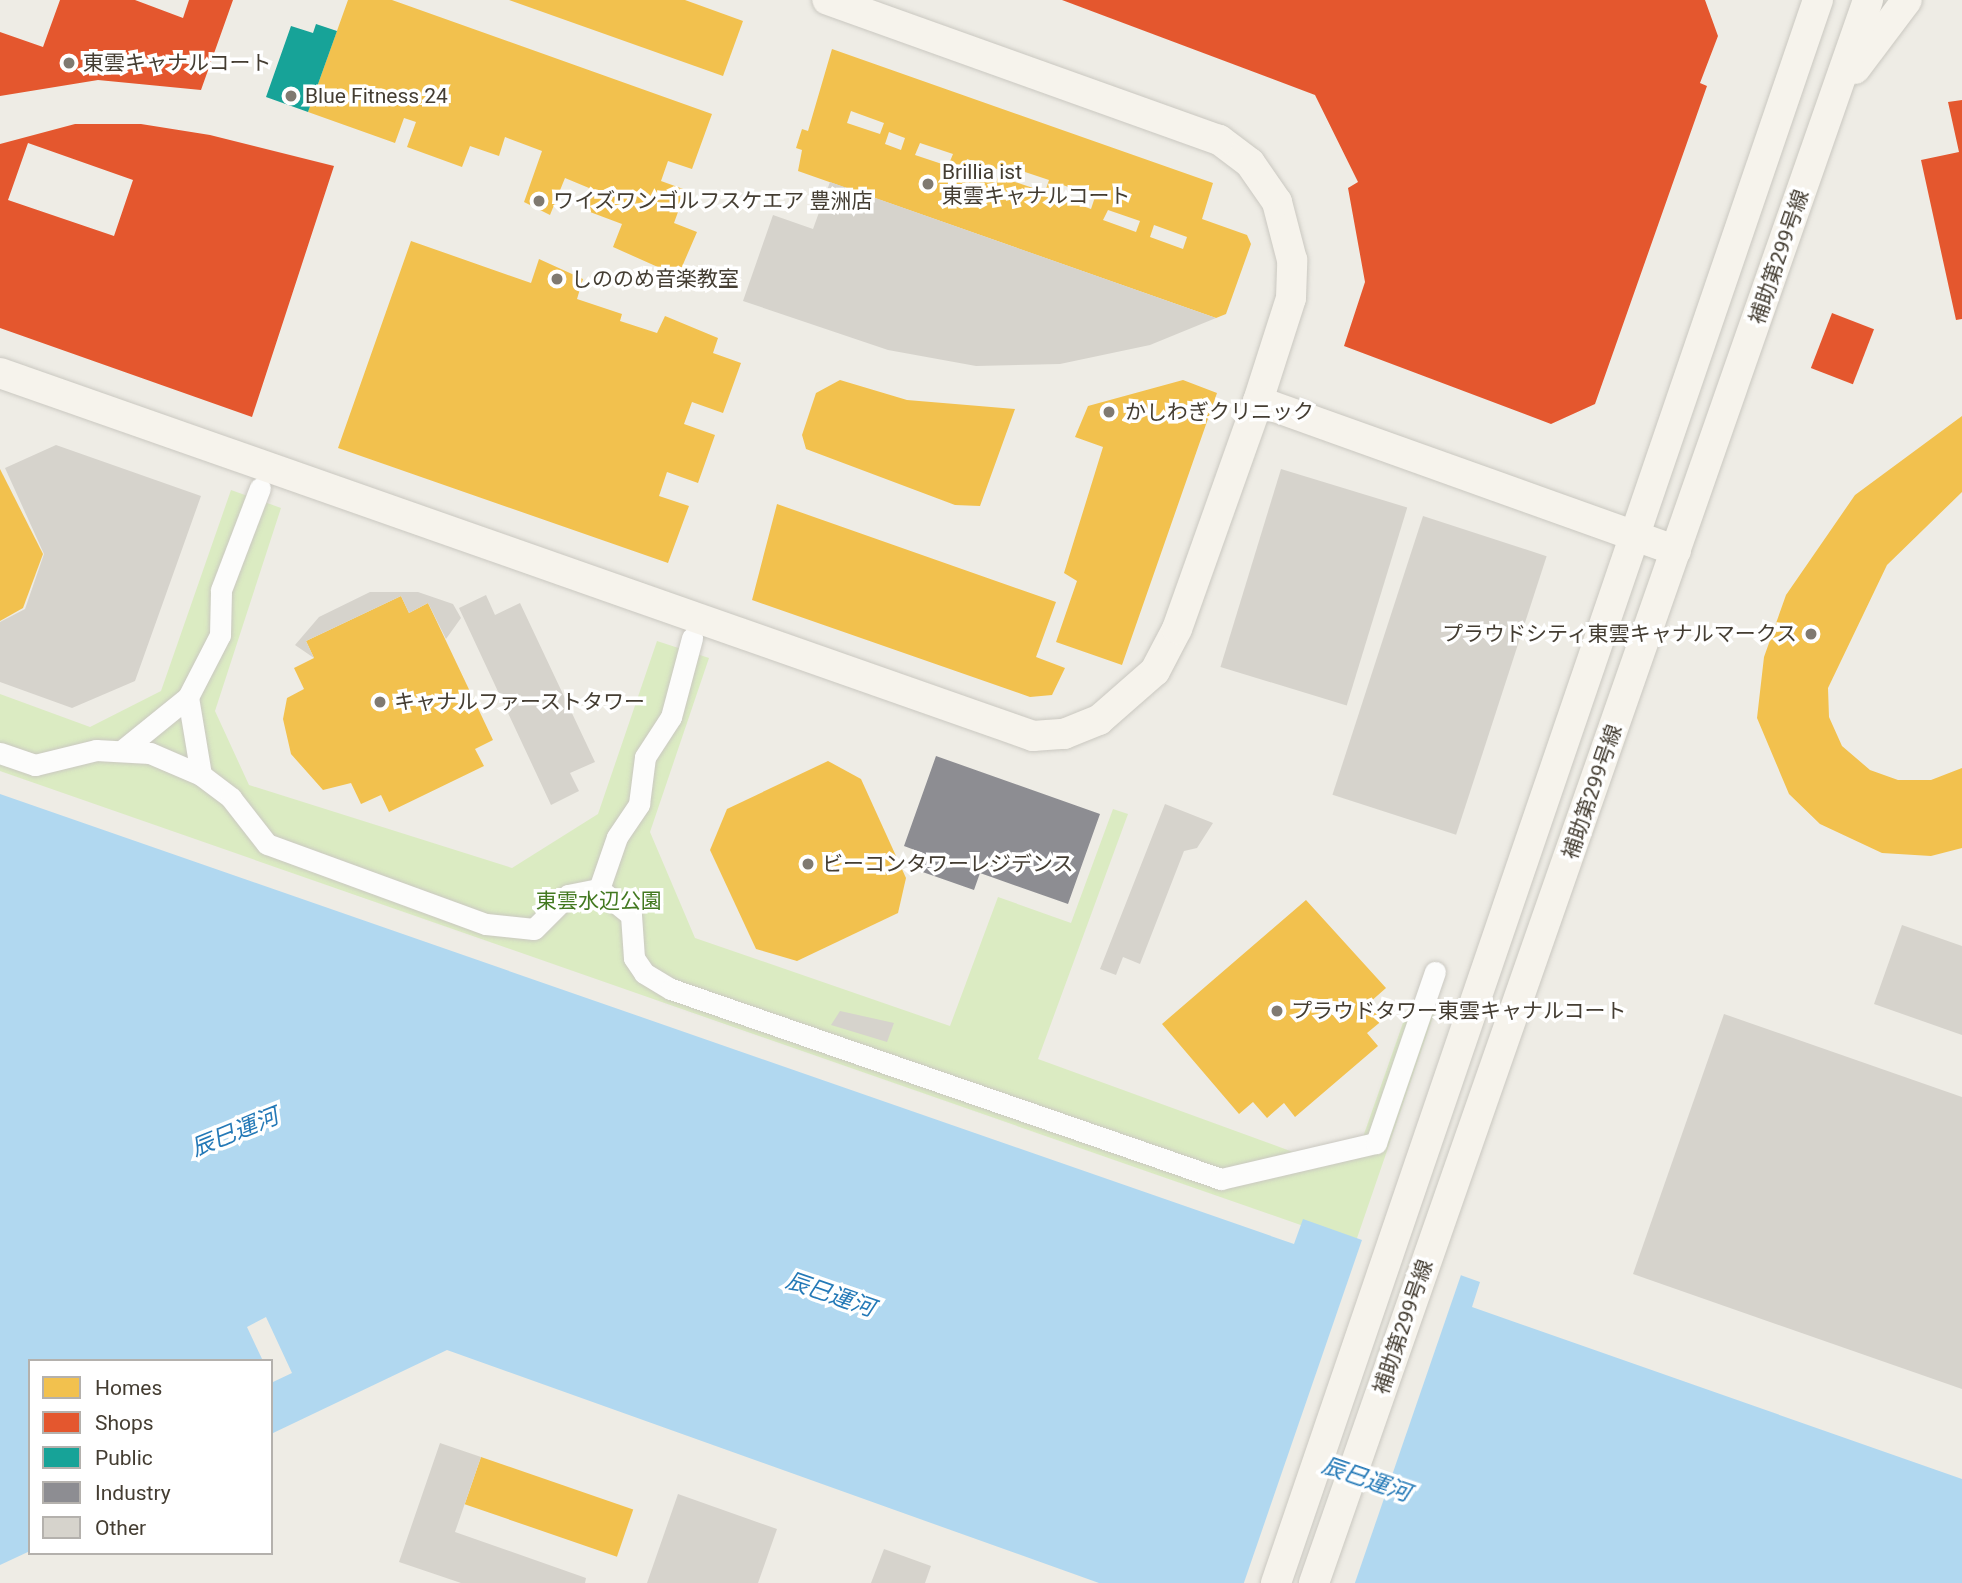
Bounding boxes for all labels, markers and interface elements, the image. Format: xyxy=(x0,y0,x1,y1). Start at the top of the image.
place label: 東雲キャナルコート xyxy=(83,50,272,76)
marker: 東雲キャナルコート xyxy=(61,55,77,71)
place label: Blue Fitness 24 xyxy=(305,83,448,109)
marker: Blue Fitness 24 xyxy=(283,88,299,104)
place label: Brillia ist 東雲キャナルコート xyxy=(942,159,1131,209)
marker: Brillia ist 東雲キャナルコート xyxy=(920,176,936,192)
street label: 補助第299号線 xyxy=(1744,187,1814,327)
place label: ワイズワンゴルフスケエア 豊洲店 xyxy=(553,188,873,214)
marker: ワイズワンゴルフスケエア 豊洲店 xyxy=(531,193,547,209)
place label: しののめ音楽教室 xyxy=(571,266,739,292)
marker: しののめ音楽教室 xyxy=(549,271,565,287)
place label: かしわぎクリニック xyxy=(1125,399,1314,425)
marker: かしわぎクリニック xyxy=(1099,402,1119,422)
place label: プラウドシティ東雲キャナルマークス xyxy=(1440,621,1797,647)
marker: プラウドシティ東雲キャナルマークス xyxy=(1803,626,1819,642)
place label: キャナルファーストタワー xyxy=(394,689,646,715)
marker: キャナルファーストタワー xyxy=(372,694,388,710)
street label: 補助第299号線 xyxy=(1557,722,1627,862)
place label: ビーコンタワーレジデンス xyxy=(822,851,1074,877)
marker: ビーコンタワーレジデンス xyxy=(800,856,816,872)
park label: 東雲水辺公園 xyxy=(536,888,662,914)
place label: プラウドタワー東雲キャナルコート xyxy=(1291,998,1627,1024)
marker: プラウドタワー東雲キャナルコート xyxy=(1269,1003,1285,1019)
water label: 辰巳運河 xyxy=(187,1103,283,1163)
street label: 補助第299号線 xyxy=(1368,1257,1438,1397)
water label: 辰巳運河 xyxy=(782,1267,878,1323)
legend xyxy=(28,1359,273,1555)
text: Homes xyxy=(95,1376,162,1400)
text: Shops xyxy=(95,1411,154,1435)
text: Public xyxy=(95,1446,153,1470)
water label: 辰巳運河 xyxy=(1318,1452,1414,1508)
text: Industry xyxy=(95,1481,171,1505)
text: Other xyxy=(95,1516,146,1540)

